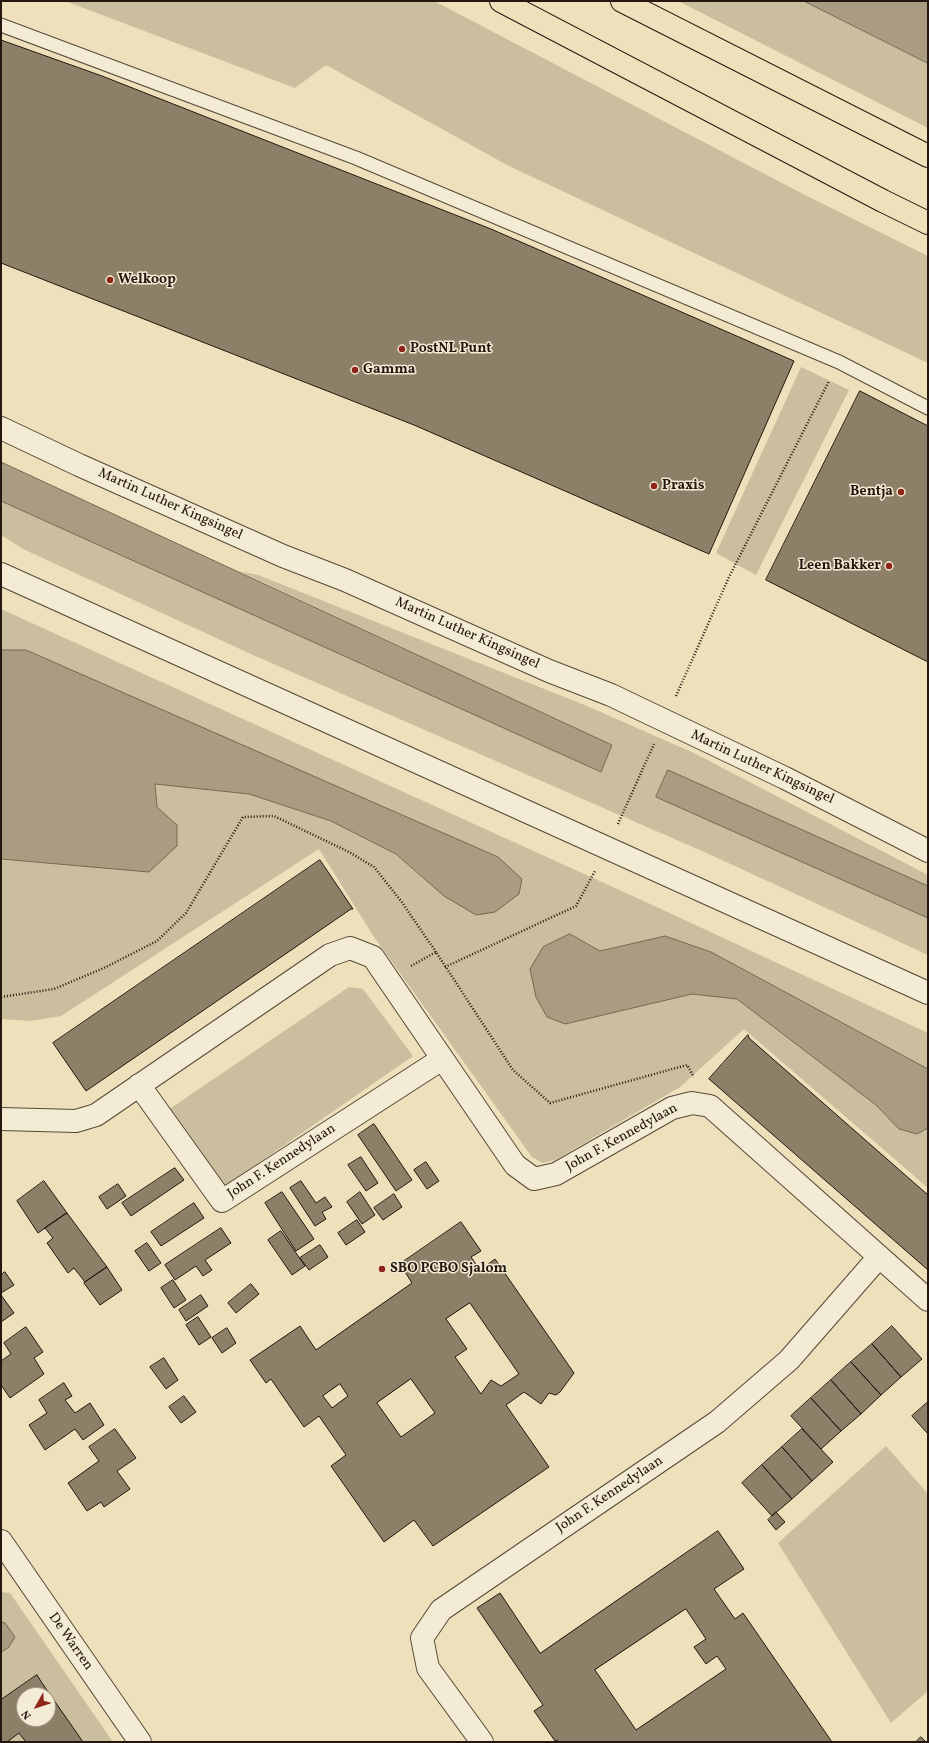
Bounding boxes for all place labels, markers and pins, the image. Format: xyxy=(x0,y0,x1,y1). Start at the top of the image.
place label: Welkoop xyxy=(118,272,176,288)
marker: Welkoop xyxy=(105,275,115,285)
place label: PostNL Punt xyxy=(410,341,492,357)
marker: PostNL Punt xyxy=(397,344,407,354)
place label: Gamma xyxy=(363,362,415,378)
marker: Gamma xyxy=(350,365,360,375)
place label: Praxis xyxy=(662,478,705,494)
marker: Praxis xyxy=(649,481,659,491)
place label: Bentja xyxy=(850,484,893,500)
marker: Bentja xyxy=(896,487,906,497)
place label: Leen Bakker xyxy=(799,558,881,574)
marker: Leen Bakker xyxy=(884,561,894,571)
place label: SBO PCBO Sjalom xyxy=(390,1261,507,1277)
marker: SBO PCBO Sjalom xyxy=(377,1264,387,1274)

